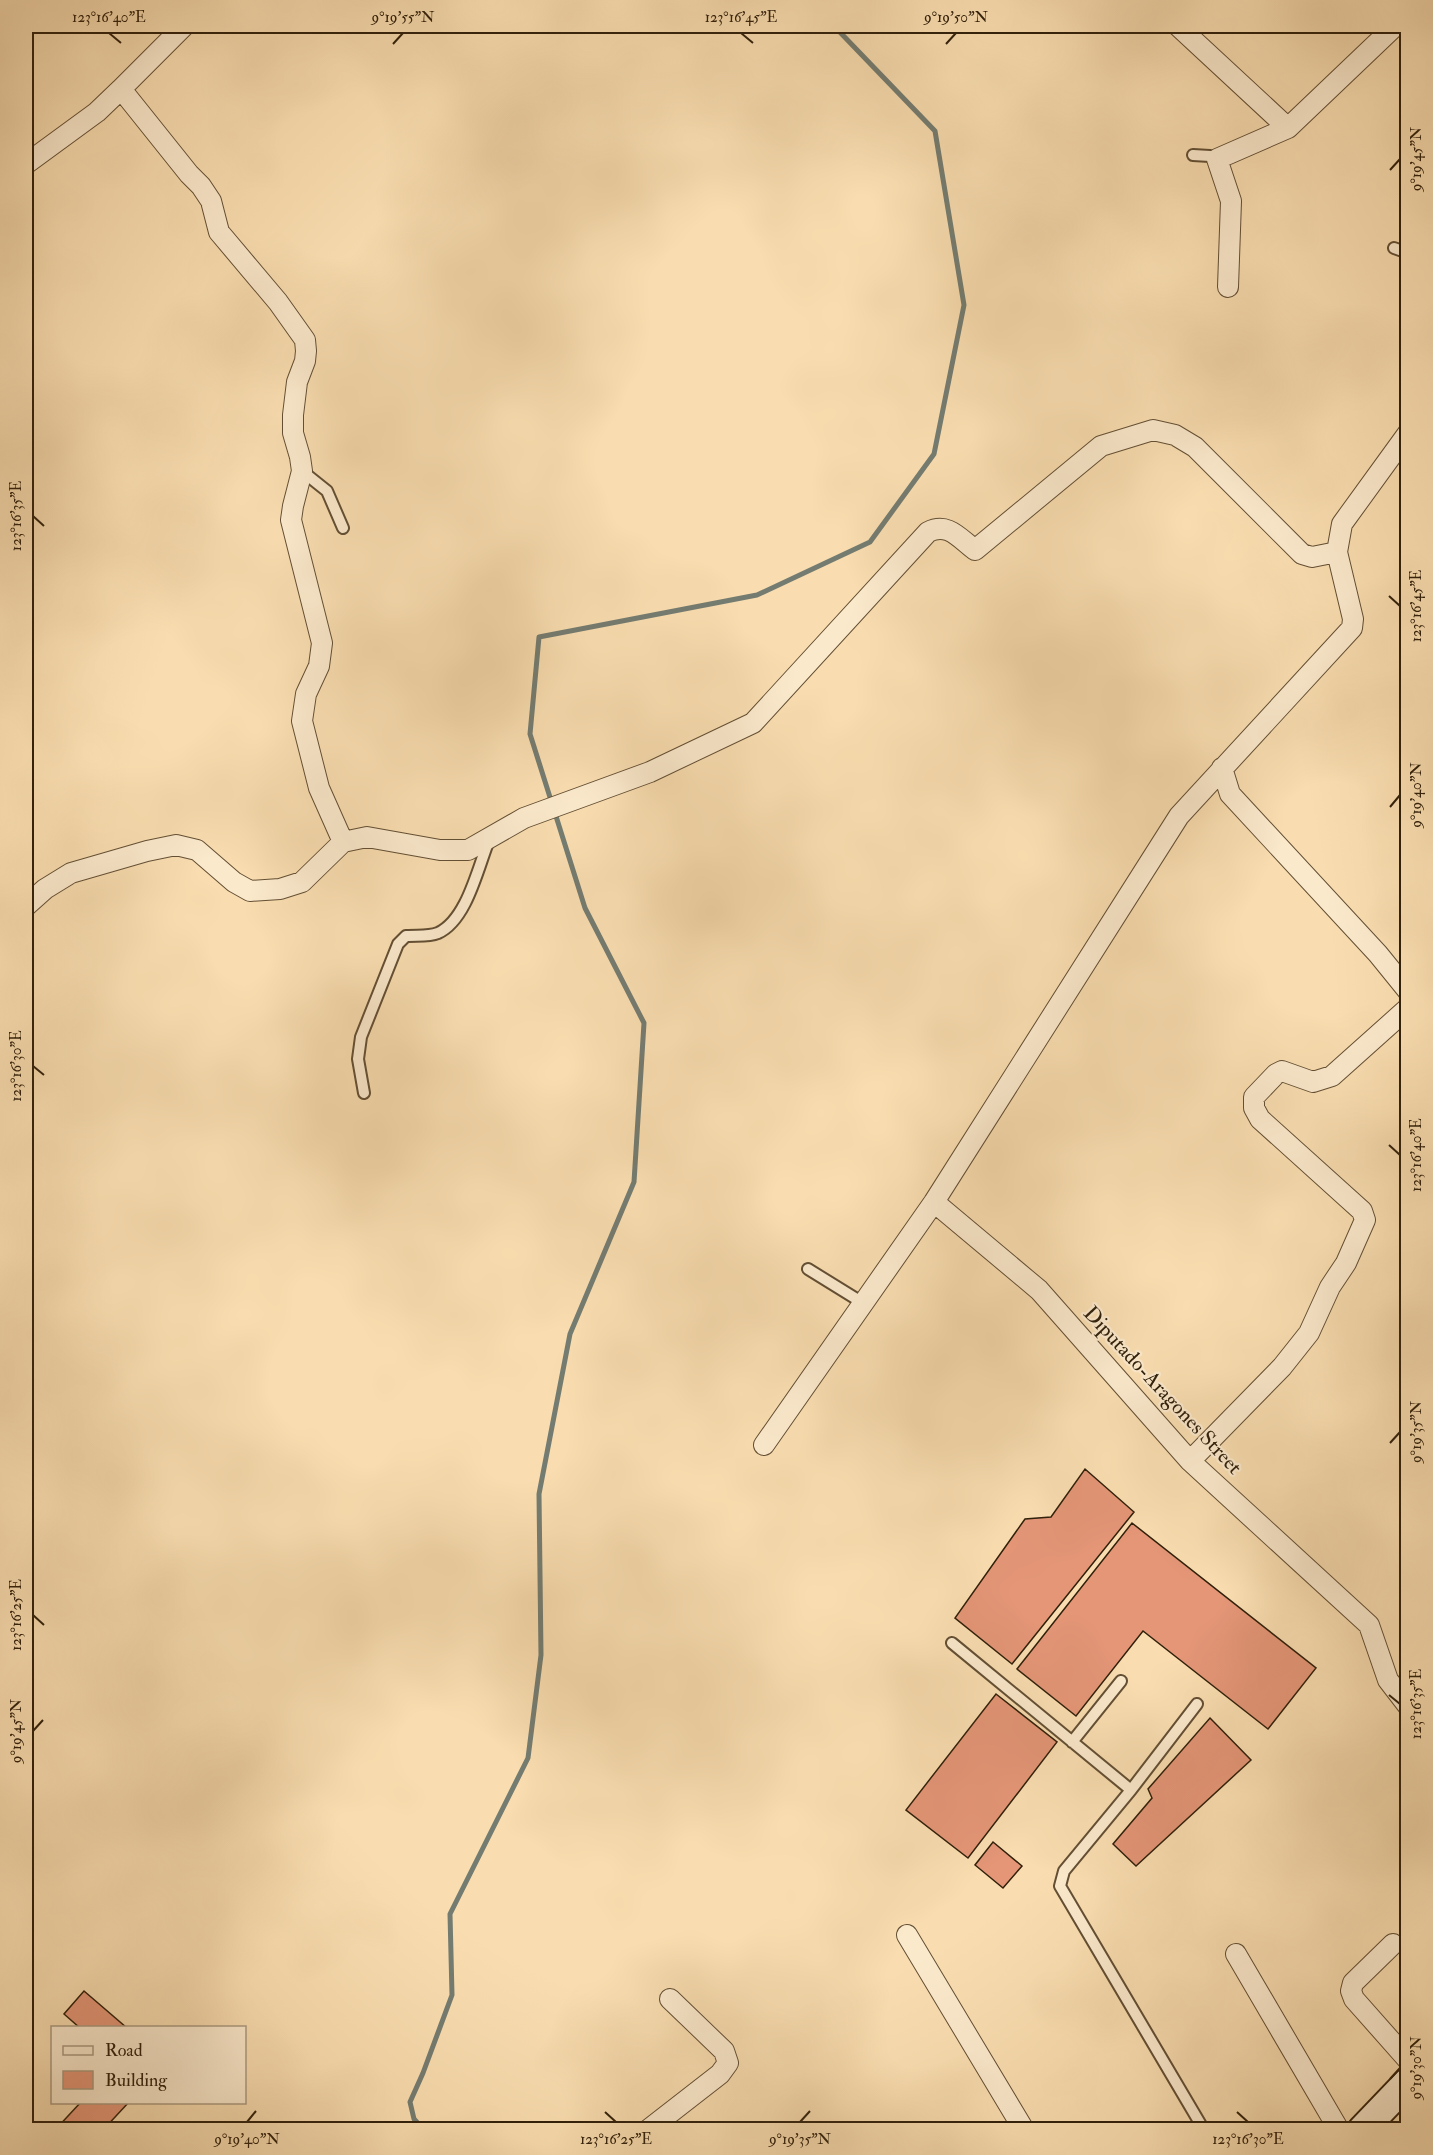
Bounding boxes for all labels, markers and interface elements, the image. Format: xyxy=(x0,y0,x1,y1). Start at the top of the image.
text: 123°16'40"E xyxy=(72,8,146,27)
text: 9°19'55"N xyxy=(371,8,435,27)
text: 123°16'45"E xyxy=(705,8,778,27)
text: 9°19'50"N xyxy=(923,8,989,27)
text: 9°19'45"N xyxy=(1407,126,1426,192)
text: 123°16'35"E xyxy=(7,481,26,551)
text: 123°16'45"E xyxy=(1407,569,1426,642)
text: 9°19'40"N xyxy=(1407,762,1426,829)
text: 123°16'30"E xyxy=(7,1030,26,1102)
text: 123°16'40"E xyxy=(1407,1118,1426,1192)
street label: Diputado-Aragones Street xyxy=(1077,1300,1248,1480)
text: 9°19'35"N xyxy=(1407,1400,1426,1464)
text: 123°16'25"E xyxy=(7,1579,26,1651)
text: 123°16'35"E xyxy=(1407,1669,1426,1739)
text: 9°19'45"N xyxy=(7,1698,26,1764)
legend xyxy=(51,2026,246,2104)
text: 9°19'30"N xyxy=(1407,2036,1426,2101)
text: Road xyxy=(105,2039,143,2062)
text: Building xyxy=(105,2069,168,2092)
text: 9°19'40"N xyxy=(213,2130,280,2149)
text: 123°16'25"E xyxy=(580,2130,652,2149)
text: 9°19'35"N xyxy=(768,2130,832,2149)
text: 123°16'30"E xyxy=(1212,2130,1284,2149)

